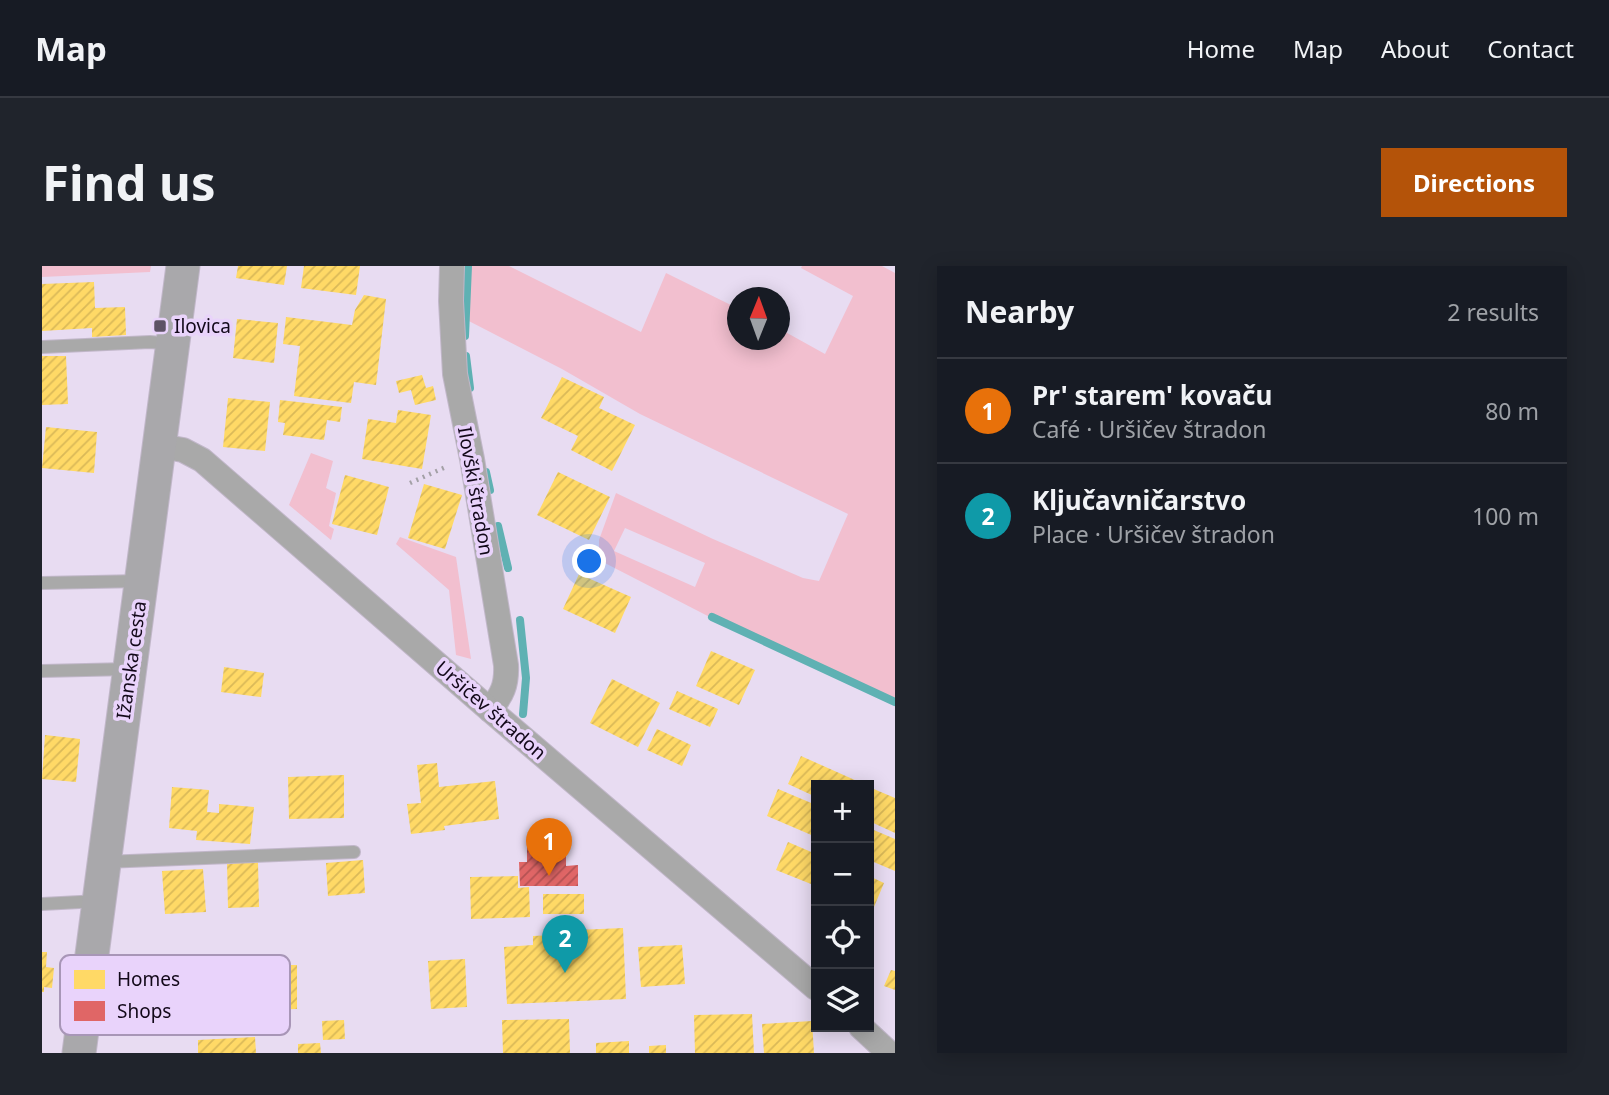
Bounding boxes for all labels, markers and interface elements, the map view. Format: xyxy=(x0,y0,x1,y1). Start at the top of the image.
text: Map xyxy=(35,26,107,71)
text: Home xyxy=(1187,32,1255,65)
text: Map xyxy=(1293,32,1343,65)
text: About xyxy=(1381,32,1449,65)
text: Contact xyxy=(1487,32,1574,65)
button: Directions xyxy=(1381,148,1567,217)
text: Find us xyxy=(42,149,216,215)
north arrow xyxy=(727,287,790,350)
text: Nearby xyxy=(965,291,1074,332)
text: 2 results xyxy=(1447,296,1539,328)
place label: Ilovica xyxy=(174,313,231,339)
marker: Ilovica xyxy=(152,318,168,334)
text: Pr' starem' kovaču xyxy=(1032,377,1272,413)
text: 1 xyxy=(981,395,995,427)
text: 80 m xyxy=(1485,395,1539,427)
text: Café · Uršičev štradon xyxy=(1032,413,1266,445)
street label: Ilovški štradon xyxy=(452,425,500,557)
text: Ključavničarstvo xyxy=(1032,482,1246,518)
text: 2 xyxy=(981,500,995,532)
text: 100 m xyxy=(1472,500,1539,532)
text: Place · Uršičev štradon xyxy=(1032,518,1275,550)
your location xyxy=(572,544,606,578)
street label: Ižanska cesta xyxy=(110,599,152,721)
street label: Uršičev štradon xyxy=(430,655,552,765)
map controls xyxy=(811,780,874,1032)
button: + xyxy=(811,780,874,843)
pin: 1 xyxy=(526,818,572,876)
button: − xyxy=(811,843,874,906)
button: locate xyxy=(811,906,874,969)
pin: 2 xyxy=(542,915,588,973)
legend xyxy=(60,955,290,1035)
text: Homes xyxy=(117,966,180,992)
button: layers xyxy=(811,969,874,1032)
text: Shops xyxy=(117,998,171,1024)

